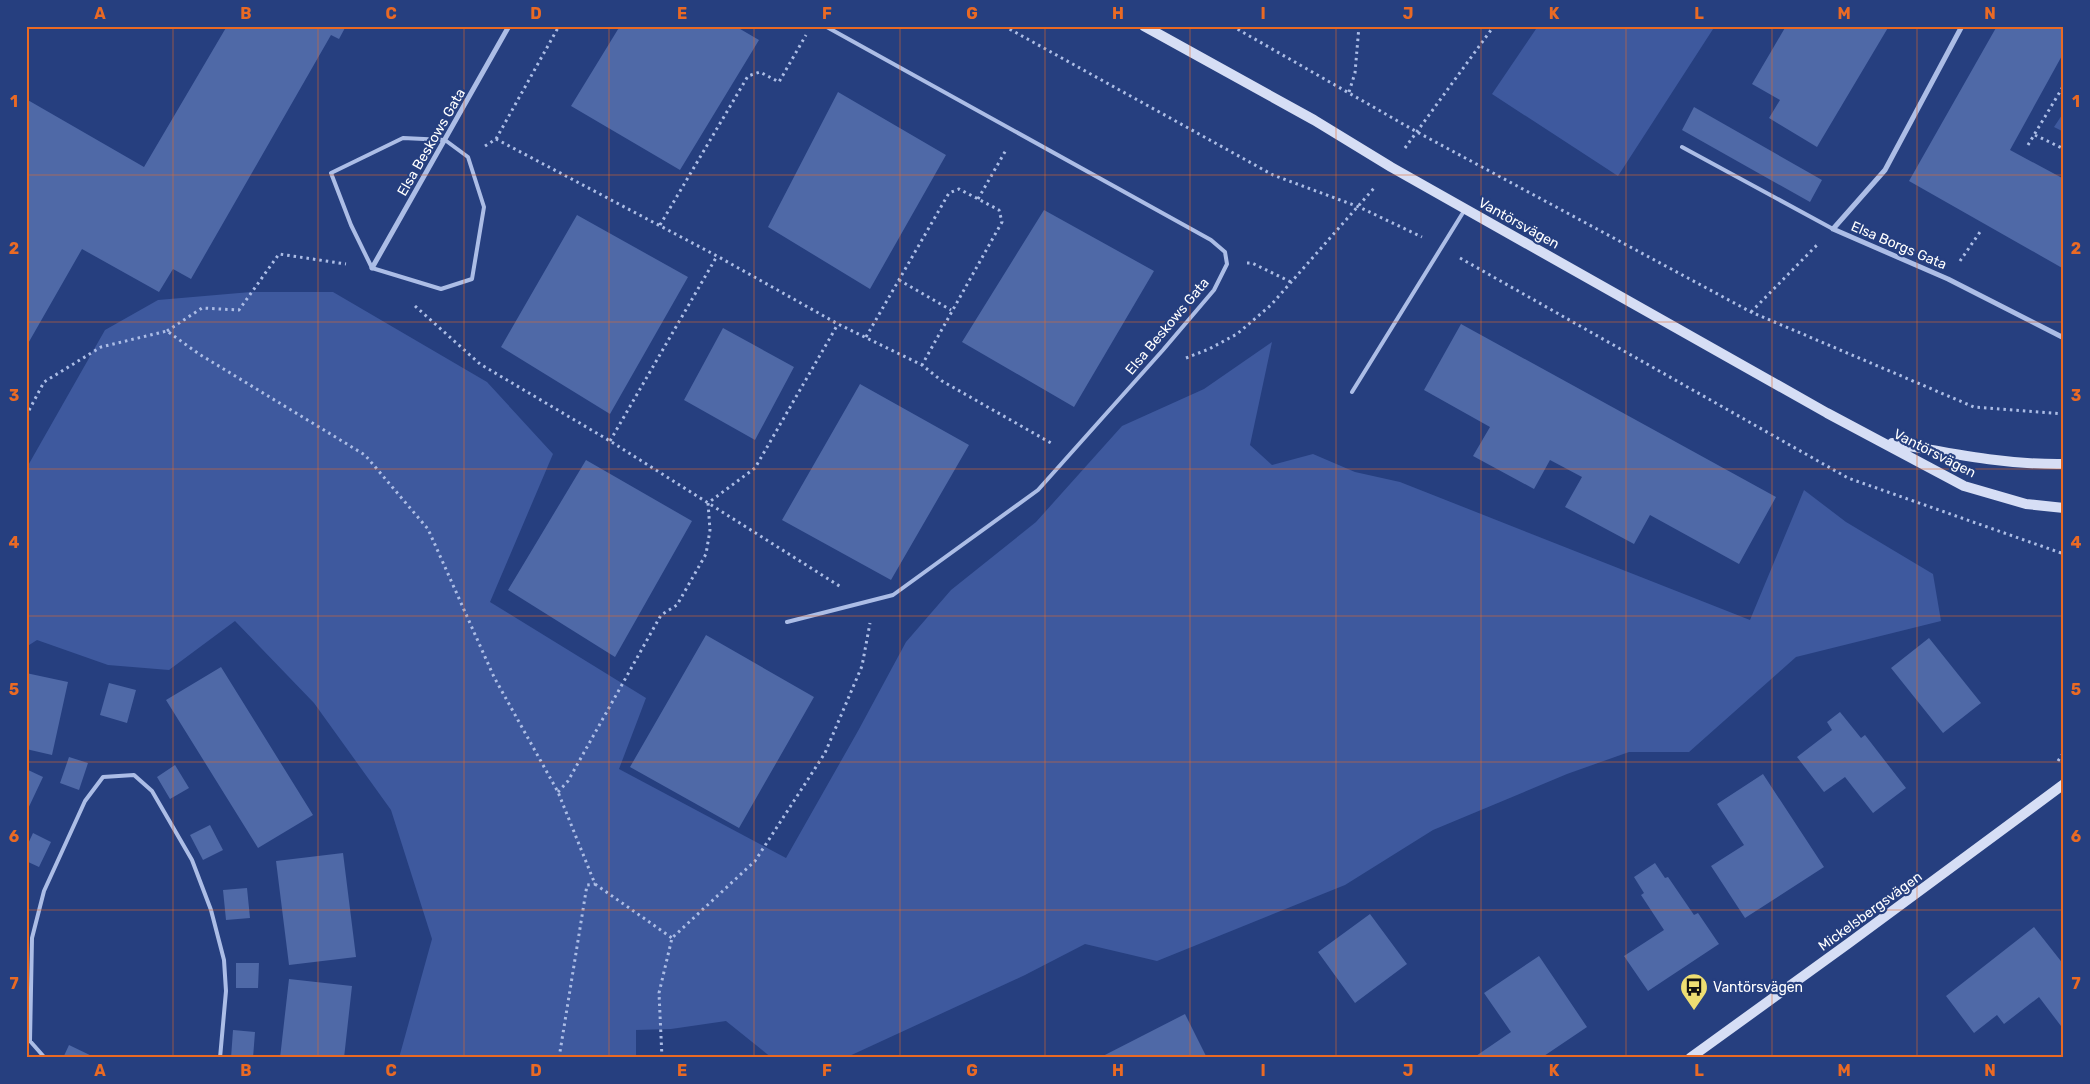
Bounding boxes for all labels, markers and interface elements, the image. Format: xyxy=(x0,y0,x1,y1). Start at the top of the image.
text: A xyxy=(94,4,106,23)
text: B xyxy=(240,4,252,23)
text: C xyxy=(385,4,397,23)
text: D xyxy=(530,4,542,23)
text: E xyxy=(677,4,687,23)
text: F xyxy=(822,4,832,23)
text: G xyxy=(966,4,978,23)
text: H xyxy=(1112,4,1124,23)
text: I xyxy=(1260,4,1266,23)
text: J xyxy=(1403,4,1413,23)
text: K xyxy=(1549,4,1560,23)
text: L xyxy=(1694,4,1704,23)
text: M xyxy=(1837,4,1851,23)
text: N xyxy=(1984,4,1996,23)
street label: Elsa Beskows Gata xyxy=(394,85,469,199)
text: 1 xyxy=(10,92,18,111)
text: 1 xyxy=(2072,92,2080,111)
street label: Vantörsvägen xyxy=(1475,194,1562,253)
street label: Elsa Borgs Gata xyxy=(1849,218,1949,273)
text: 2 xyxy=(9,239,19,258)
text: 2 xyxy=(2071,239,2081,258)
street label: Elsa Beskows Gata xyxy=(1122,274,1213,378)
text: 3 xyxy=(9,386,19,405)
text: 3 xyxy=(2071,386,2081,405)
street label: Vantörsvägen xyxy=(1891,425,1979,481)
text: 4 xyxy=(9,533,20,552)
text: 4 xyxy=(2071,533,2082,552)
text: 5 xyxy=(9,680,19,699)
text: 5 xyxy=(2071,680,2081,699)
text: 6 xyxy=(9,827,19,846)
text: 6 xyxy=(2071,827,2081,846)
street label: Mickelsbergsvägen xyxy=(1815,868,1925,955)
bus stop icon: Vantörsvägen xyxy=(1679,972,1709,1011)
text: 7 xyxy=(9,974,19,993)
text: 7 xyxy=(2071,974,2081,993)
place label: Vantörsvägen xyxy=(1713,979,1803,996)
text: A xyxy=(94,1061,106,1080)
text: B xyxy=(240,1061,252,1080)
text: C xyxy=(385,1061,397,1080)
text: D xyxy=(530,1061,542,1080)
text: E xyxy=(677,1061,687,1080)
text: F xyxy=(822,1061,832,1080)
text: G xyxy=(966,1061,978,1080)
text: H xyxy=(1112,1061,1124,1080)
text: I xyxy=(1260,1061,1266,1080)
text: J xyxy=(1403,1061,1413,1080)
text: K xyxy=(1549,1061,1560,1080)
text: L xyxy=(1694,1061,1704,1080)
text: M xyxy=(1837,1061,1851,1080)
text: N xyxy=(1984,1061,1996,1080)

